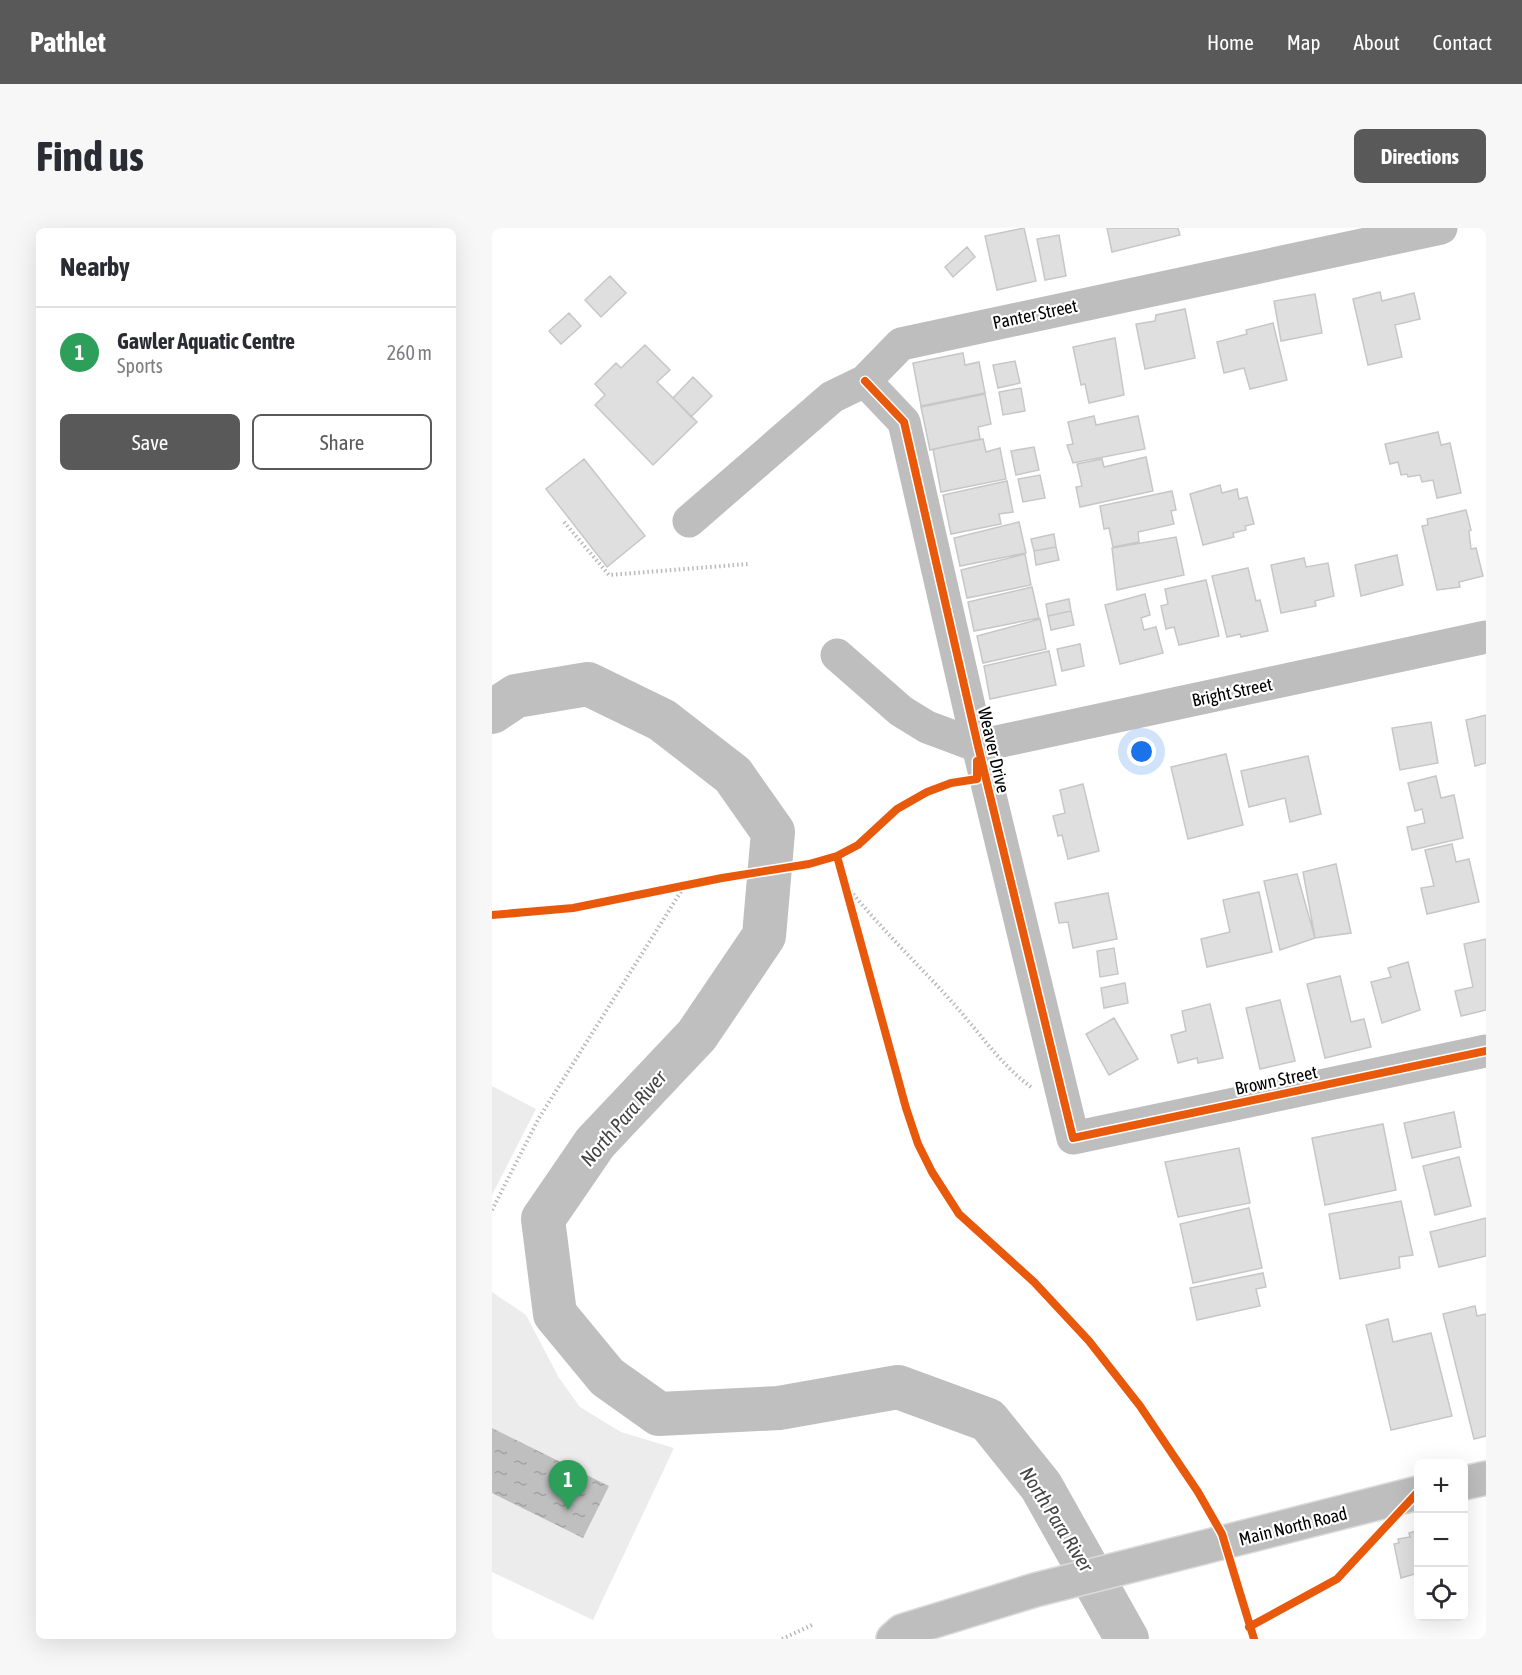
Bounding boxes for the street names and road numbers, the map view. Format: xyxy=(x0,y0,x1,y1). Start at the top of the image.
street label: Panter Street xyxy=(991,295,1079,333)
street label: Bright Street xyxy=(1190,673,1274,711)
street label: Weaver Drive xyxy=(974,705,1014,795)
street label: Brown Street xyxy=(1233,1061,1319,1099)
street label: Main North Road xyxy=(1237,1502,1349,1550)

